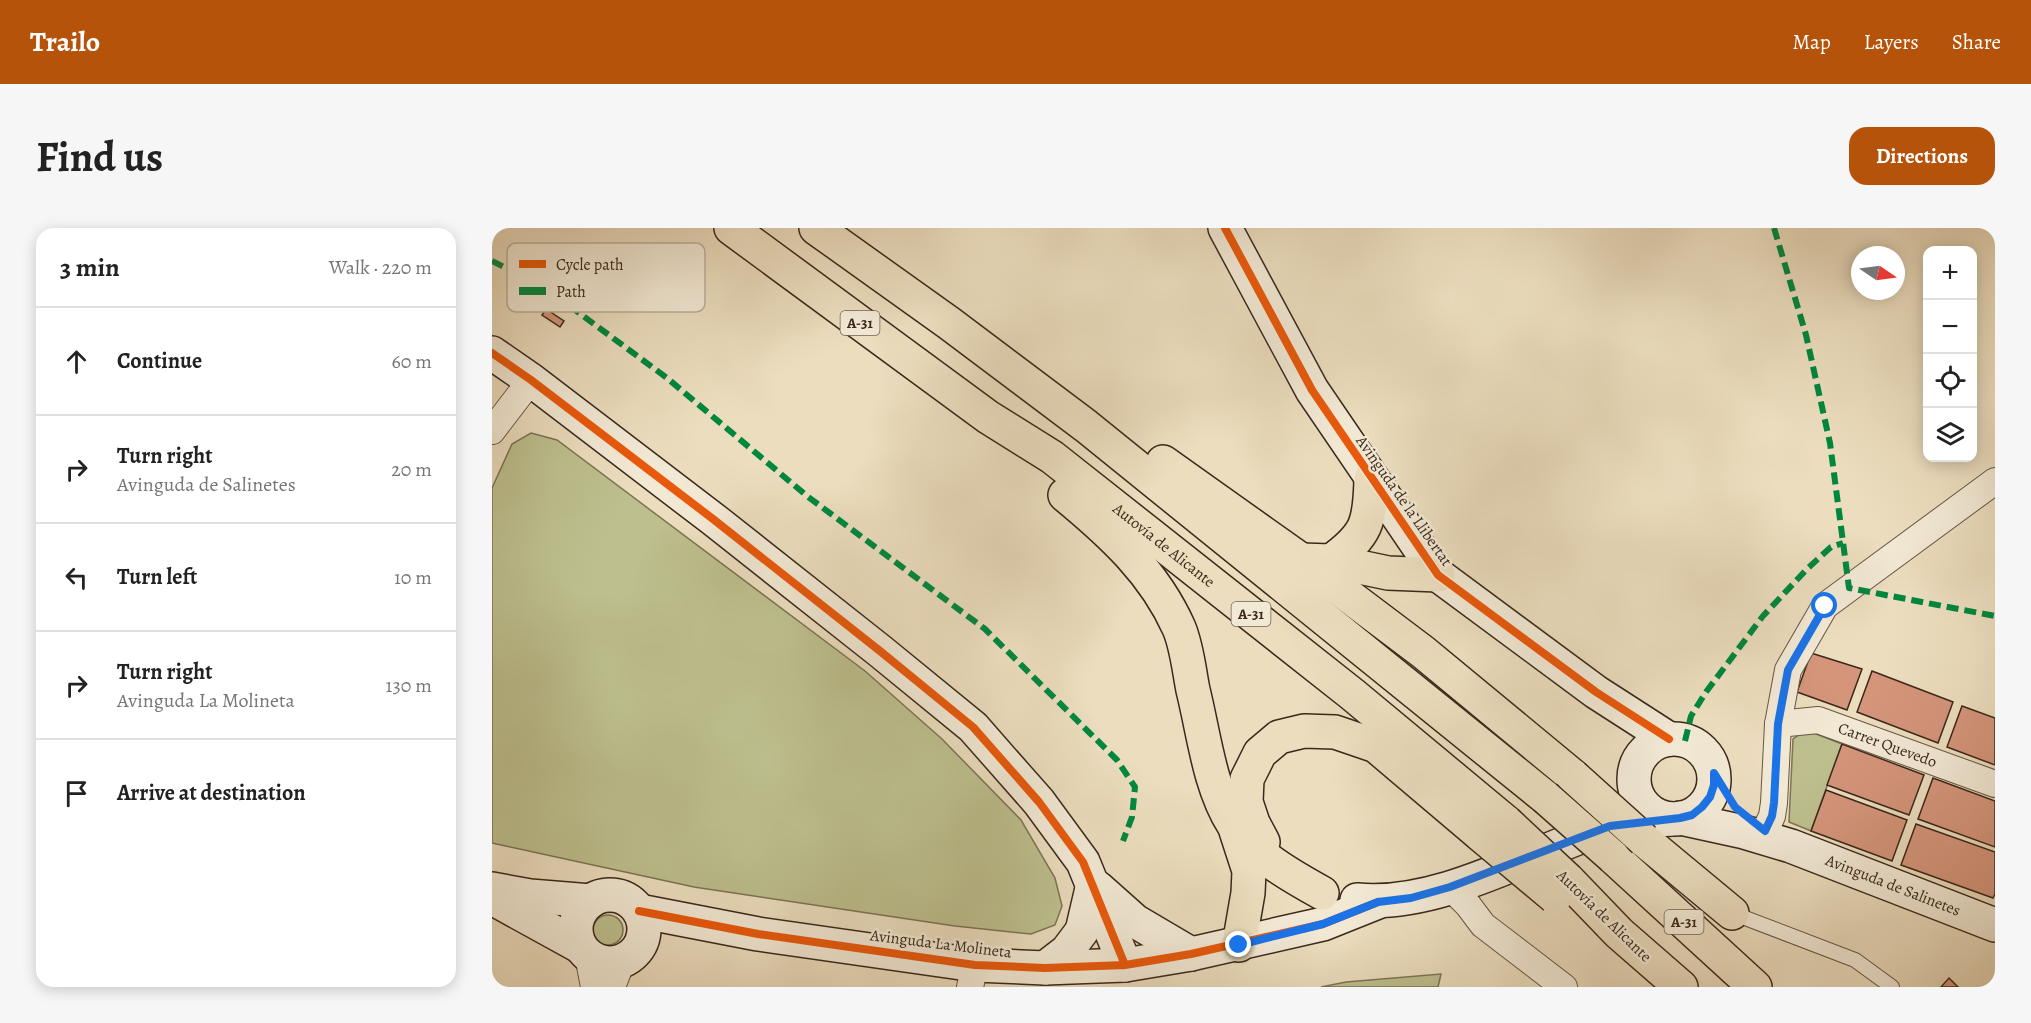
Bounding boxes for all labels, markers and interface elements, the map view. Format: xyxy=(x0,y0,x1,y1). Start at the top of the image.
text: Trailo xyxy=(30,23,100,61)
text: Map xyxy=(1792,28,1831,56)
text: Layers xyxy=(1864,28,1919,56)
text: Share xyxy=(1952,28,2001,56)
button: Directions xyxy=(1849,127,1995,185)
text: Find us xyxy=(36,128,163,185)
legend xyxy=(507,243,705,312)
north arrow xyxy=(1851,246,1905,300)
map controls xyxy=(1923,246,1977,462)
button: + xyxy=(1923,246,1977,300)
text: 3 min xyxy=(60,250,120,285)
text: Walk · 220 m xyxy=(329,254,432,281)
text: Cycle path xyxy=(556,254,624,276)
text: Path xyxy=(556,281,586,303)
button: − xyxy=(1923,300,1977,354)
road number: A-31 xyxy=(840,311,880,335)
icon: ahead xyxy=(60,345,93,378)
text: Continue xyxy=(117,346,202,376)
text: 60 m xyxy=(392,348,432,375)
button: locate xyxy=(1923,354,1977,408)
button: layers xyxy=(1923,408,1977,462)
street label: Avinguda de la Llibertat xyxy=(1350,430,1457,571)
text: Turn right xyxy=(117,441,213,471)
icon: right xyxy=(60,453,93,486)
text: 20 m xyxy=(391,456,432,483)
text: Avinguda de Salinetes xyxy=(117,471,296,498)
street label: Autovía de Alicante xyxy=(1107,497,1220,593)
icon: left xyxy=(60,561,93,594)
text: Turn left xyxy=(117,562,197,592)
text: 10 m xyxy=(394,564,432,591)
route start xyxy=(1811,592,1837,618)
road number: A-31 xyxy=(1232,602,1270,626)
text: Turn right xyxy=(117,657,213,687)
icon: right xyxy=(60,669,93,702)
text: 130 m xyxy=(386,672,432,699)
text: Avinguda La Molineta xyxy=(117,687,295,714)
street label: Carrer Quevedo xyxy=(1835,717,1940,773)
icon: arrive xyxy=(60,777,93,810)
text: Arrive at destination xyxy=(117,778,306,808)
street label: Avinguda de Salinetes xyxy=(1821,849,1964,922)
street label: Autovía de Alicante xyxy=(1551,864,1656,967)
road number: A-31 xyxy=(1664,910,1704,934)
street label: Avinguda La Molineta xyxy=(868,924,1014,964)
route end xyxy=(1225,931,1251,957)

